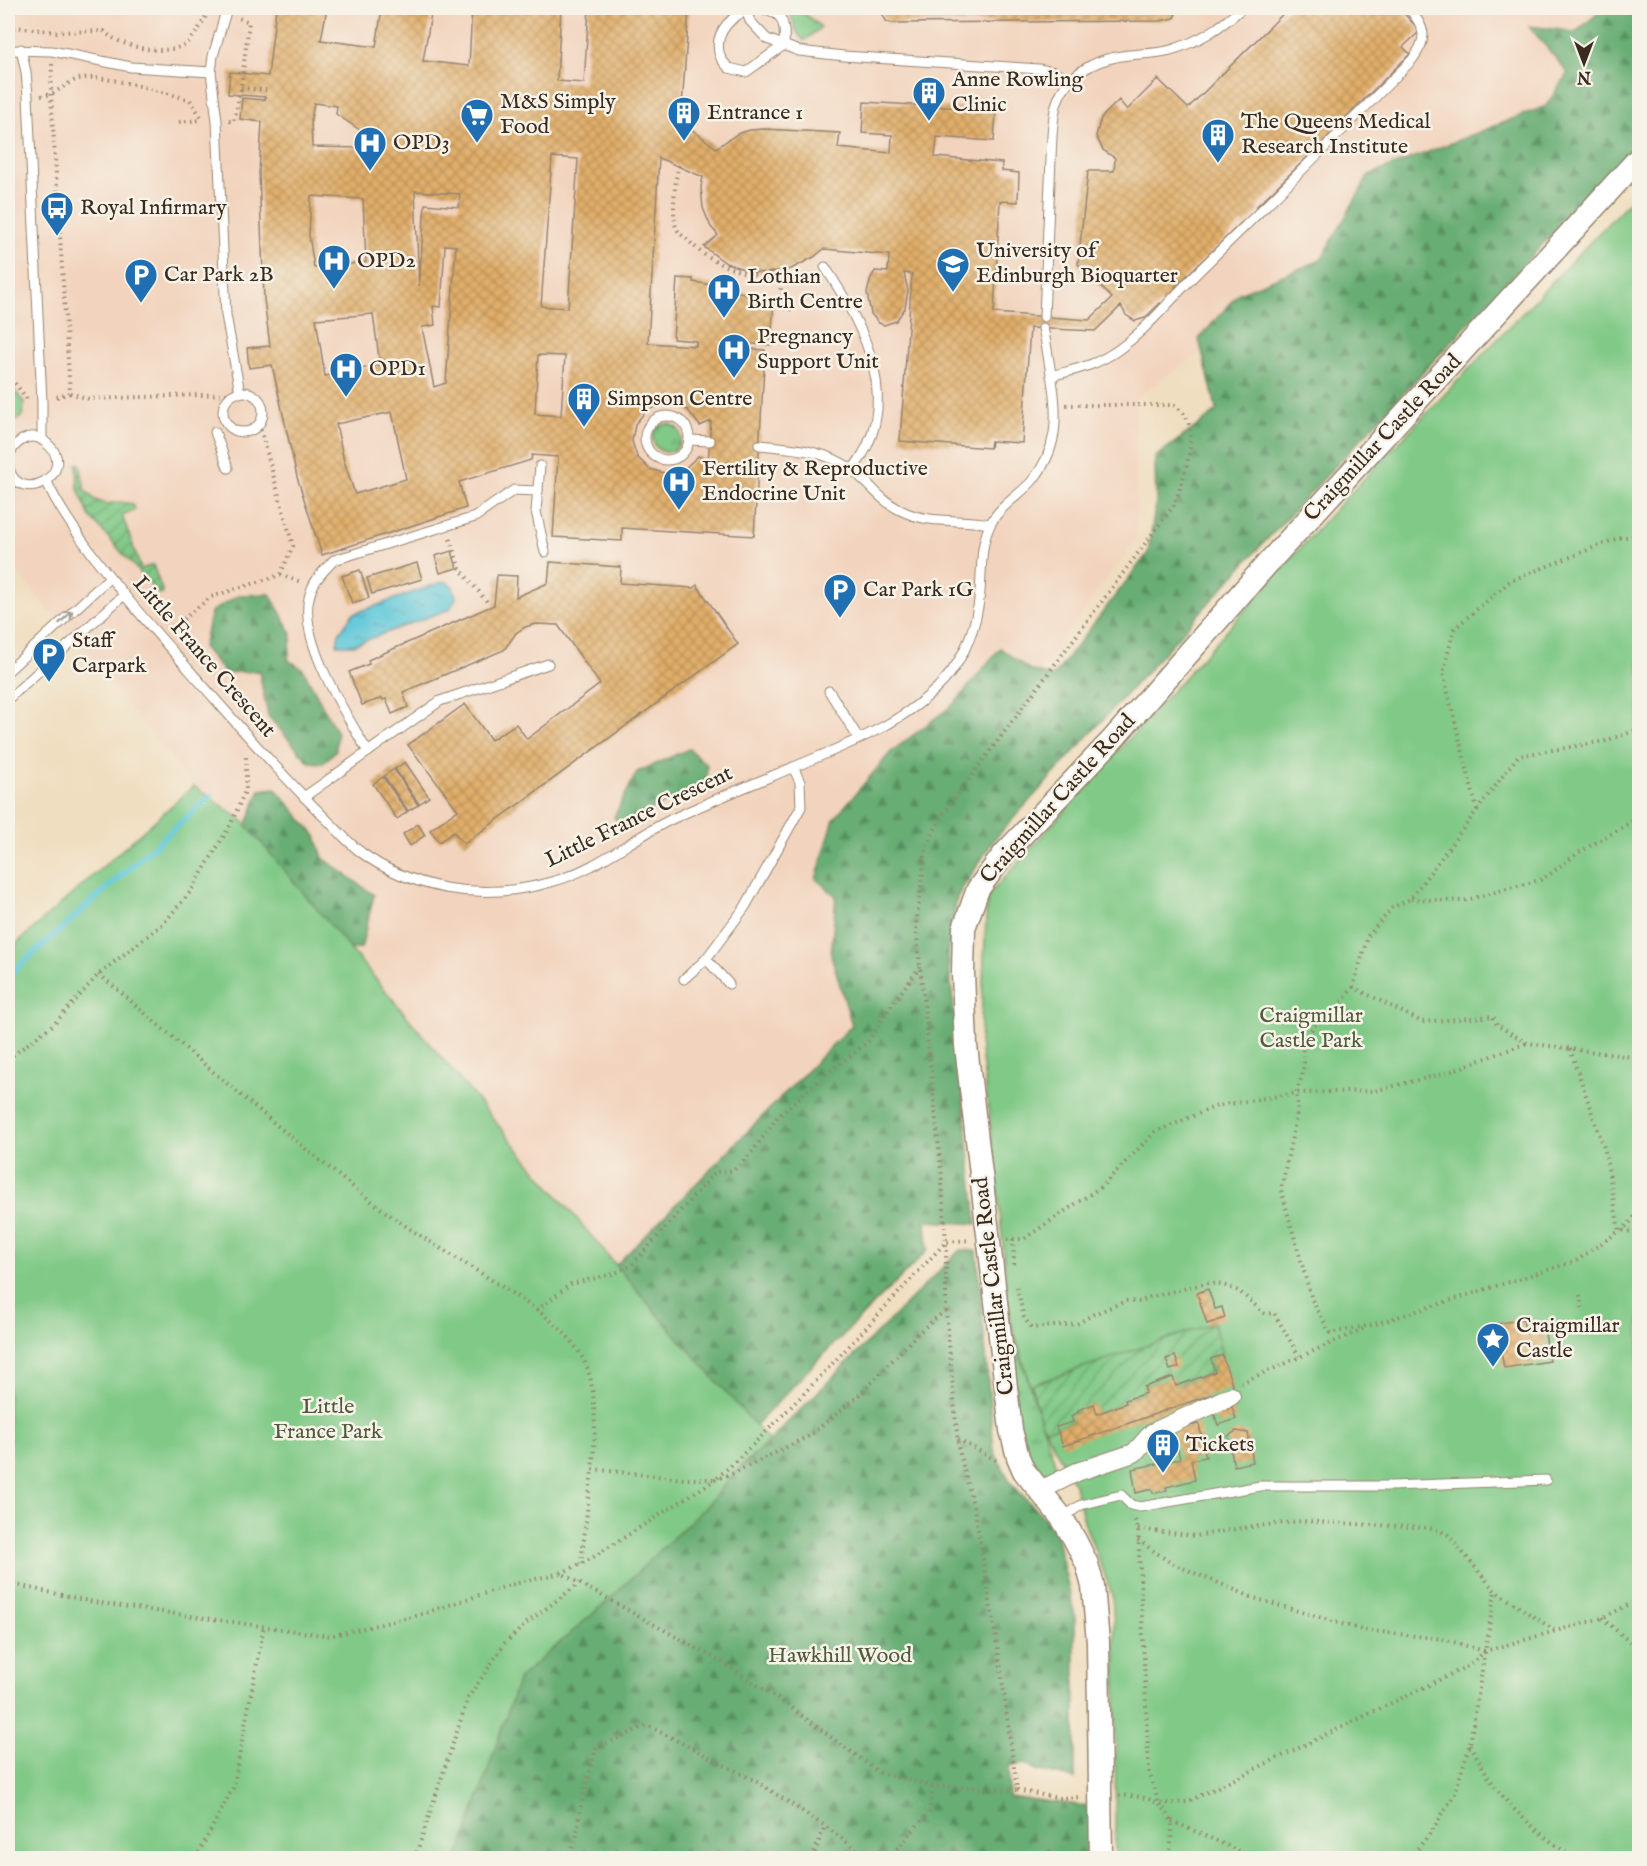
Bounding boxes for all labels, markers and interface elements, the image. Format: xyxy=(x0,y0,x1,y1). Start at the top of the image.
north arrow xyxy=(1554,33,1614,93)
place label: Anne Rowling Clinic xyxy=(951,66,1084,119)
text: N xyxy=(1577,66,1592,86)
building icon: Anne Rowling Clinic xyxy=(911,75,947,122)
place label: M&S Simply Food xyxy=(500,88,616,141)
building icon: Entrance 1 xyxy=(666,95,702,142)
supermarket icon: M&S Simply Food xyxy=(459,97,495,144)
place label: Entrance 1 xyxy=(707,99,803,127)
place label: The Queens Medical Research Institute xyxy=(1241,108,1431,161)
building icon: The Queens Medical Research Institute xyxy=(1200,117,1236,164)
hospital icon: OPD3 xyxy=(352,125,388,172)
place label: OPD3 xyxy=(393,129,450,157)
bus stop icon: Royal Infirmary xyxy=(39,190,75,237)
place label: Royal Infirmary xyxy=(80,194,227,222)
place label: University of Edinburgh Bioquarter xyxy=(976,237,1178,290)
hospital icon: OPD2 xyxy=(316,243,352,290)
school or university icon: University of Edinburgh Bioquarter xyxy=(935,246,971,293)
place label: OPD2 xyxy=(357,247,416,275)
parking icon: Car Park 2B xyxy=(123,257,159,304)
place label: Car Park 2B xyxy=(164,261,274,289)
place label: Lothian Birth Centre xyxy=(747,263,863,316)
hospital icon: Lothian Birth Centre xyxy=(706,272,742,319)
place label: Pregnancy Support Unit xyxy=(757,323,879,376)
hospital icon: Pregnancy Support Unit xyxy=(716,332,752,379)
street label: Craigmillar Castle Road xyxy=(1298,348,1468,528)
hospital icon: OPD1 xyxy=(328,351,364,398)
place label: OPD1 xyxy=(369,355,426,383)
building icon: Simpson Centre xyxy=(566,381,602,428)
place label: Simpson Centre xyxy=(607,385,752,413)
place label: Fertility & Reproductive Endocrine Unit xyxy=(702,455,928,508)
hospital icon: Fertility & Reproductive Endocrine Unit xyxy=(661,464,697,511)
street label: Little France Crescent xyxy=(126,570,282,744)
parking icon: Car Park 1G xyxy=(822,572,858,619)
place label: Car Park 1G xyxy=(863,576,974,604)
one-way arrow xyxy=(58,611,73,625)
place label: Staff Carpark xyxy=(72,627,147,680)
parking icon: Staff Carpark xyxy=(31,636,67,683)
street label: Craigmillar Castle Road xyxy=(974,708,1142,890)
street label: Little France Crescent xyxy=(541,759,738,875)
park label: Craigmillar Castle Park xyxy=(1259,1002,1363,1055)
street label: Craigmillar Castle Road xyxy=(967,1175,1021,1397)
place label: Craigmillar Castle xyxy=(1516,1312,1620,1365)
place icon: Craigmillar Castle xyxy=(1475,1321,1511,1368)
park label: Little France Park xyxy=(273,1393,383,1446)
building icon: Tickets xyxy=(1145,1427,1181,1474)
place label: Tickets xyxy=(1186,1431,1254,1459)
park label: Hawkhill Wood xyxy=(768,1642,912,1670)

